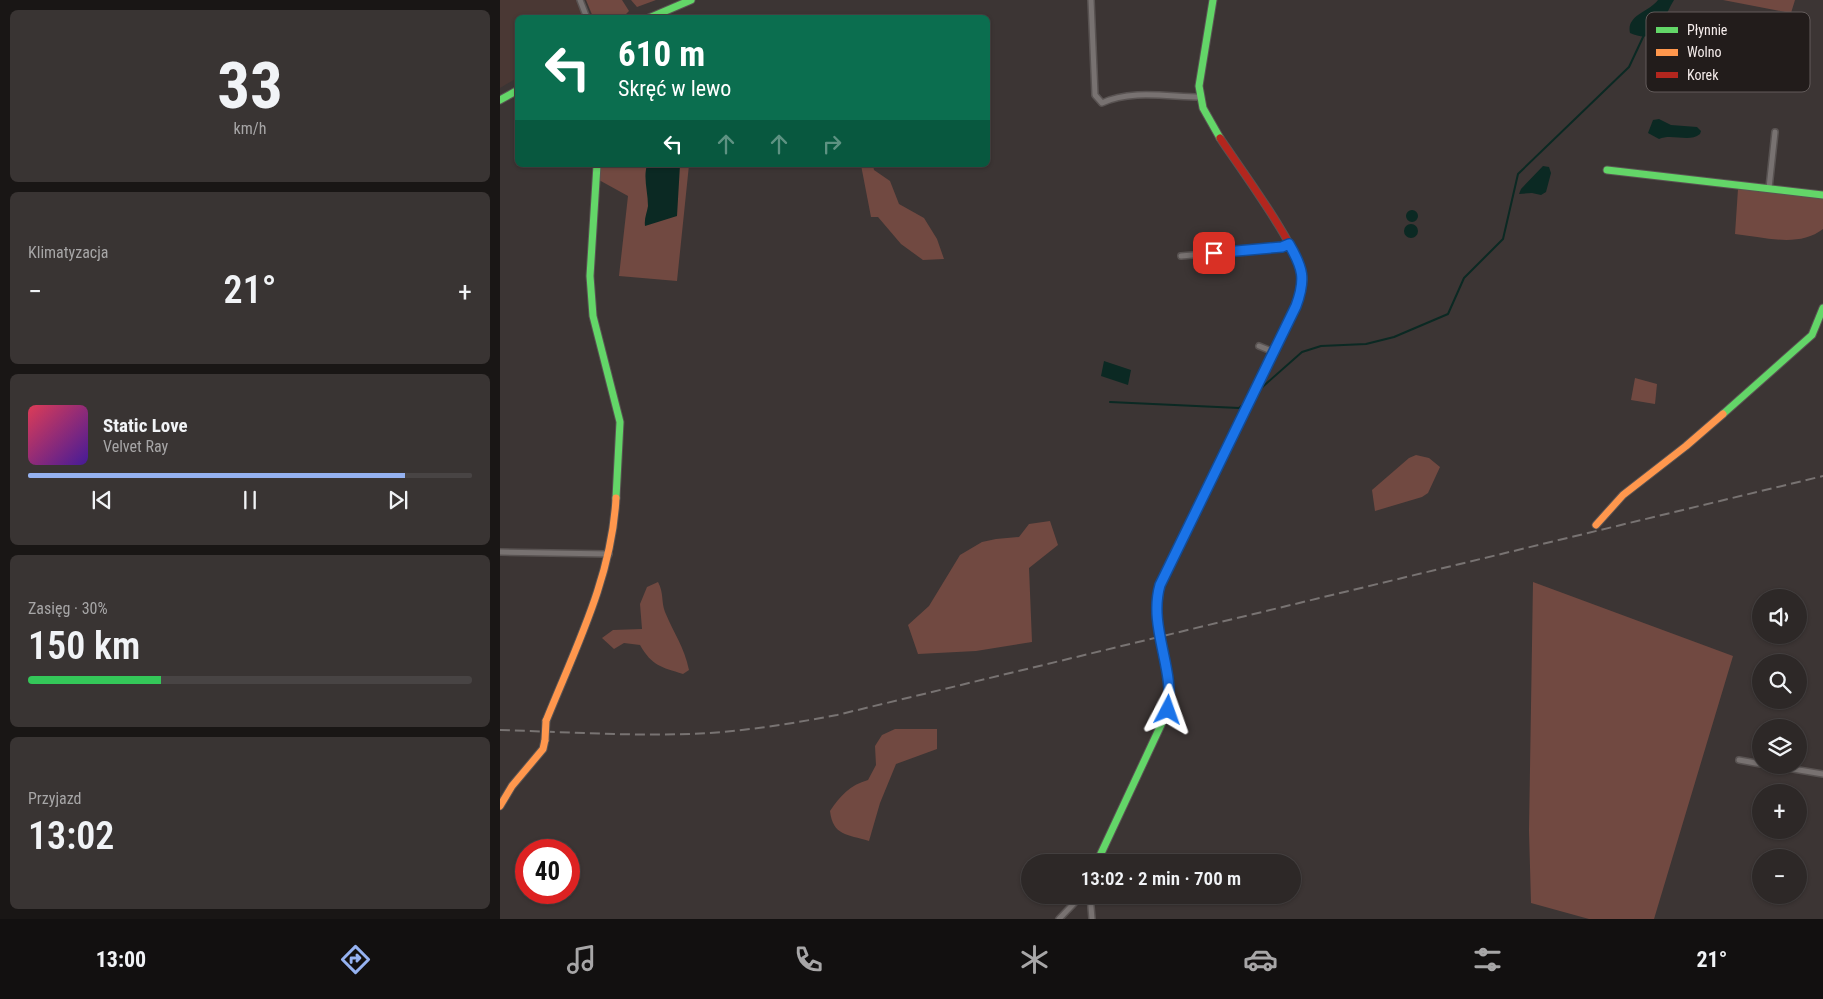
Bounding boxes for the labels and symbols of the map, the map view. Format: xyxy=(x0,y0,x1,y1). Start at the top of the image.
legend xyxy=(1646,12,1810,92)
text: Płynnie xyxy=(1687,22,1728,38)
text: Wolno xyxy=(1687,44,1722,60)
text: Korek xyxy=(1687,67,1719,83)
pin xyxy=(1193,232,1235,274)
position arrow xyxy=(1141,683,1193,735)
speed limit sign: 40 xyxy=(515,839,580,904)

